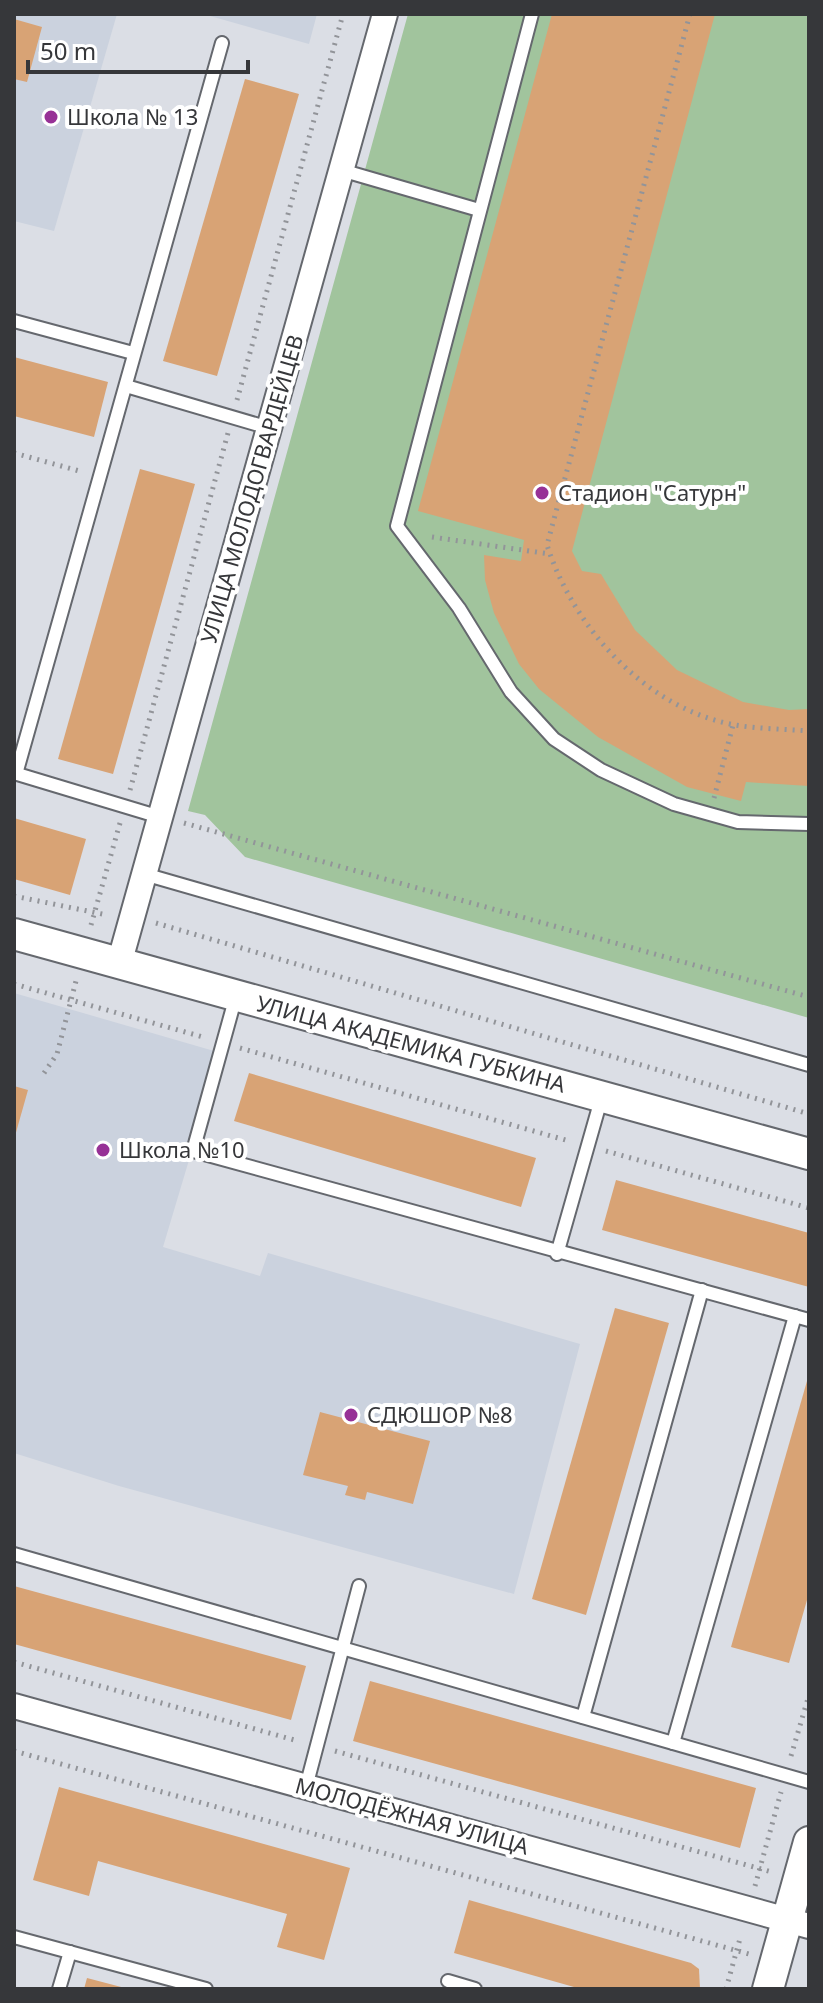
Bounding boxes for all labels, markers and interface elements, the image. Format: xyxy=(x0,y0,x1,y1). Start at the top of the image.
scale bar xyxy=(28,24,248,74)
text: 50 m xyxy=(40,34,96,67)
place label: Школа № 13 xyxy=(67,101,198,131)
marker: Школа № 13 xyxy=(42,108,60,126)
street label: УЛИЦА МОЛОДОГВАРДЕЙЦЕВ xyxy=(193,331,310,647)
place label: Стадион "Сатурн" xyxy=(558,477,746,507)
marker: Стадион "Сатурн" xyxy=(533,484,551,502)
street label: УЛИЦА АКАДЕМИКА ГУБКИНА xyxy=(253,987,570,1099)
place label: Школа №10 xyxy=(119,1134,245,1164)
marker: Школа №10 xyxy=(94,1141,112,1159)
place label: СДЮШОР №8 xyxy=(367,1399,513,1429)
marker: СДЮШОР №8 xyxy=(342,1406,360,1424)
street label: МОЛОДЁЖНАЯ УЛИЦА xyxy=(292,1769,533,1861)

